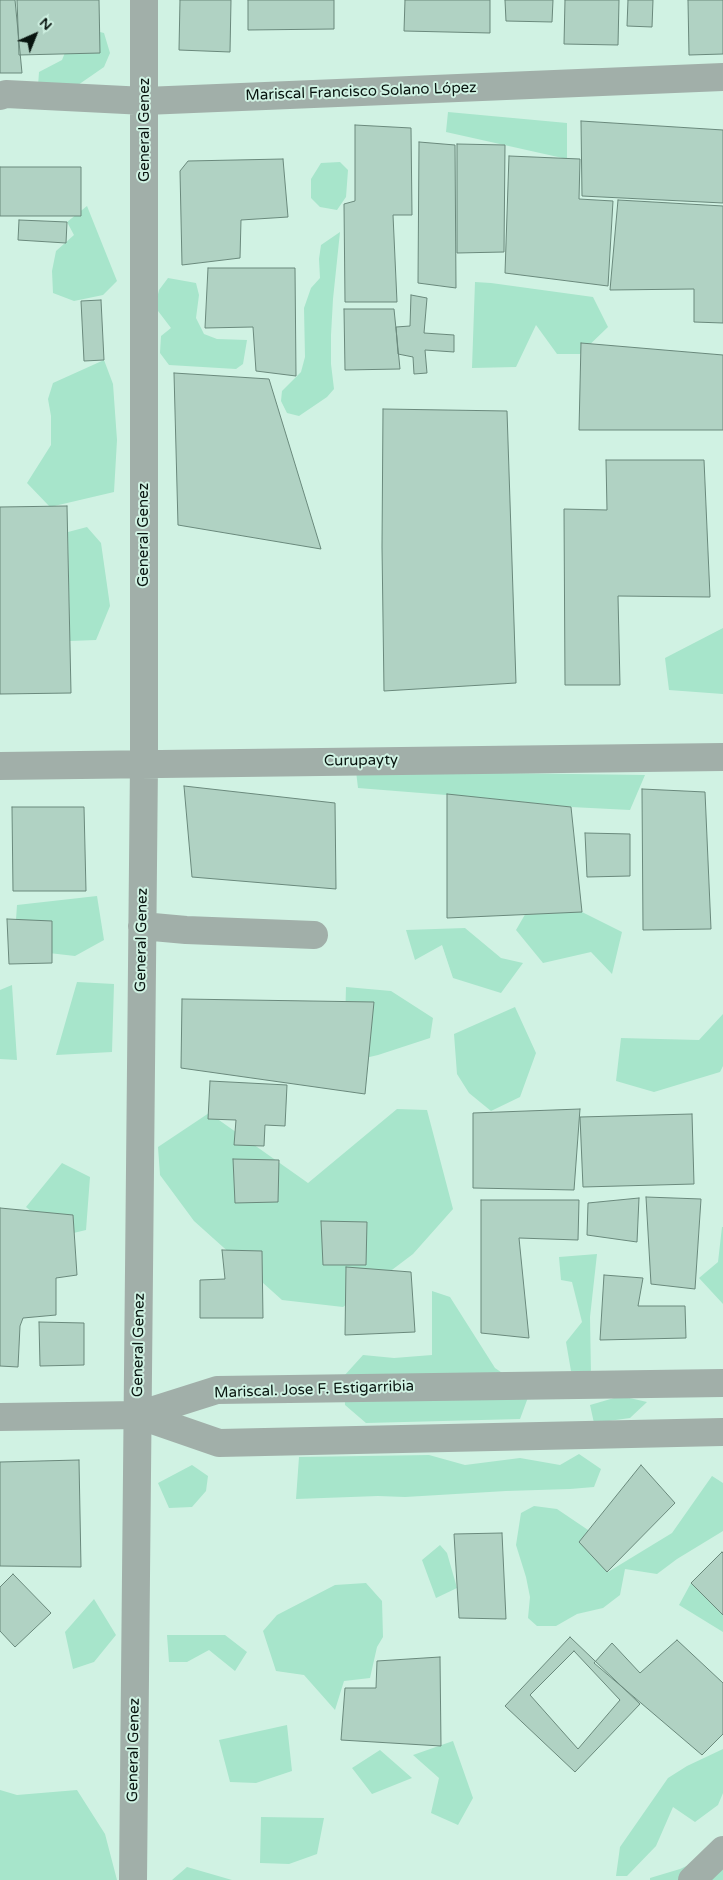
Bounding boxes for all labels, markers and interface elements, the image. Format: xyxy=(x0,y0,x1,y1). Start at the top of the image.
north arrow xyxy=(10,10,60,60)
text: N xyxy=(36,14,56,34)
street label: General Genez xyxy=(136,78,154,182)
street label: Mariscal Francisco Solano López xyxy=(245,79,477,105)
street label: General Genez xyxy=(135,483,153,587)
street label: Curupayty xyxy=(324,751,398,771)
street label: General Genez xyxy=(132,888,152,992)
street label: General Genez xyxy=(129,1293,149,1397)
street label: Mariscal. Jose F. Estigarribia xyxy=(214,1378,414,1402)
street label: General Genez xyxy=(124,1698,144,1802)

